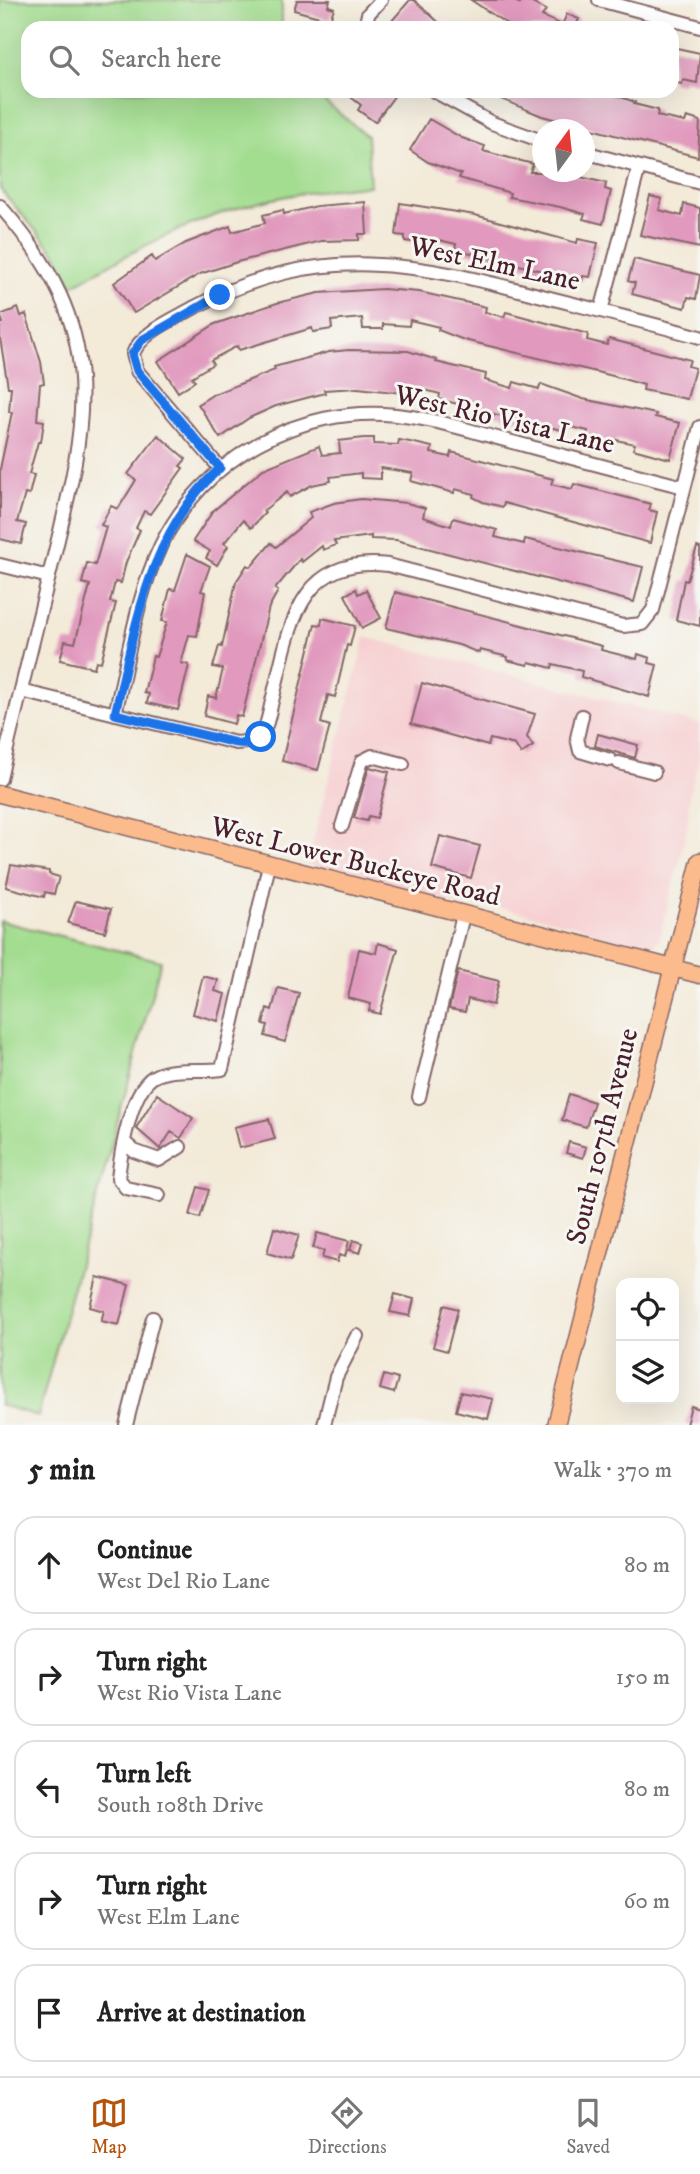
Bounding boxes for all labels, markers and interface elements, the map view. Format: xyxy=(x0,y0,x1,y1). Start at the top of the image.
search box xyxy=(21,21,679,98)
icon: search xyxy=(45,41,83,79)
text: Search here xyxy=(101,43,221,76)
north arrow xyxy=(532,119,595,182)
street label: West Elm Lane xyxy=(405,228,583,299)
route end xyxy=(204,279,235,310)
street label: West Rio Vista Lane xyxy=(390,377,618,462)
route start xyxy=(245,721,276,752)
street label: West Lower Buckeye Road xyxy=(206,808,504,914)
street label: South 107th Avenue xyxy=(559,1024,646,1248)
map controls xyxy=(616,1278,679,1404)
button: locate xyxy=(616,1278,679,1341)
button: layers xyxy=(616,1341,679,1404)
text: 5 min xyxy=(28,1452,95,1489)
text: Walk · 370 m xyxy=(554,1456,672,1485)
text: Continue xyxy=(97,1534,192,1567)
icon: ahead xyxy=(30,1546,68,1584)
text: 80 m xyxy=(624,1551,670,1580)
text: West Del Rio Lane xyxy=(97,1567,270,1596)
text: Turn right xyxy=(97,1646,207,1679)
icon: right xyxy=(30,1658,68,1696)
text: 150 m xyxy=(616,1663,670,1692)
text: West Rio Vista Lane xyxy=(97,1679,282,1708)
text: Turn left xyxy=(97,1758,191,1791)
icon: left xyxy=(30,1770,68,1808)
text: 80 m xyxy=(624,1775,670,1804)
text: South 108th Drive xyxy=(97,1791,264,1820)
text: Turn right xyxy=(97,1870,207,1903)
icon: right xyxy=(30,1882,68,1920)
text: 60 m xyxy=(623,1887,670,1916)
text: West Elm Lane xyxy=(97,1903,240,1932)
icon: arrive xyxy=(30,1994,68,2032)
text: Arrive at destination xyxy=(97,1997,306,2030)
tab: Map xyxy=(90,2094,128,2159)
tab: Directions xyxy=(308,2094,387,2159)
tab: Saved xyxy=(566,2094,610,2159)

